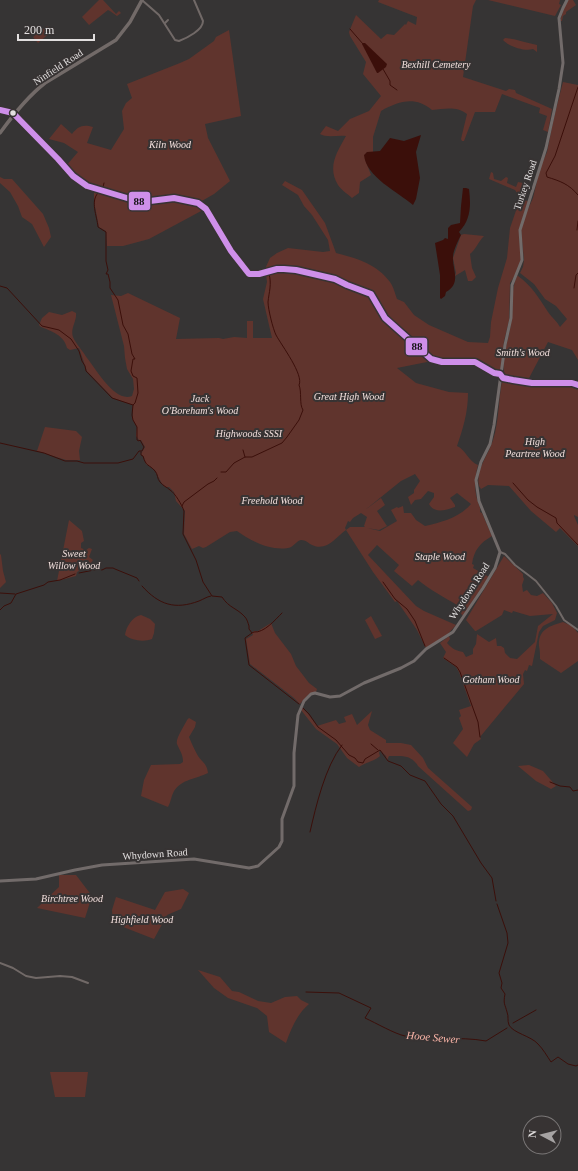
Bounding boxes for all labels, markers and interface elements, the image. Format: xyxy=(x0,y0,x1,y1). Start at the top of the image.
scale bar xyxy=(18,16,94,42)
text: 200 m xyxy=(24,23,55,37)
street label: Ninfield Road xyxy=(31,47,85,87)
park label: Bexhill Cemetery xyxy=(401,59,471,70)
unlabelled marker xyxy=(8,108,18,118)
park label: Kiln Wood xyxy=(148,139,192,150)
street label: Turkey Road xyxy=(511,159,539,211)
line badge: 88 xyxy=(128,191,151,211)
text: 88 xyxy=(134,195,145,207)
line badge: 88 xyxy=(405,337,428,356)
text: 88 xyxy=(412,340,423,352)
park label: Smith's Wood xyxy=(496,347,551,358)
park label: Great High Wood xyxy=(314,391,385,402)
park label: Jack O'Boreham's Wood xyxy=(162,393,239,416)
park label: Highwoods SSSI xyxy=(215,428,283,439)
park label: High Peartree Wood xyxy=(504,436,566,459)
park label: Freehold Wood xyxy=(240,495,304,506)
park label: Sweet Willow Wood xyxy=(48,548,101,571)
park label: Staple Wood xyxy=(415,551,466,562)
street label: Whydown Road xyxy=(447,561,491,621)
park label: Gotham Wood xyxy=(462,674,521,685)
street label: Whydown Road xyxy=(122,846,188,862)
park label: Birchtree Wood xyxy=(41,893,104,904)
park label: Highfield Wood xyxy=(110,914,174,925)
water label: Hooe Sewer xyxy=(405,1029,461,1045)
north arrow xyxy=(522,1115,562,1155)
text: N xyxy=(526,1129,539,1138)

